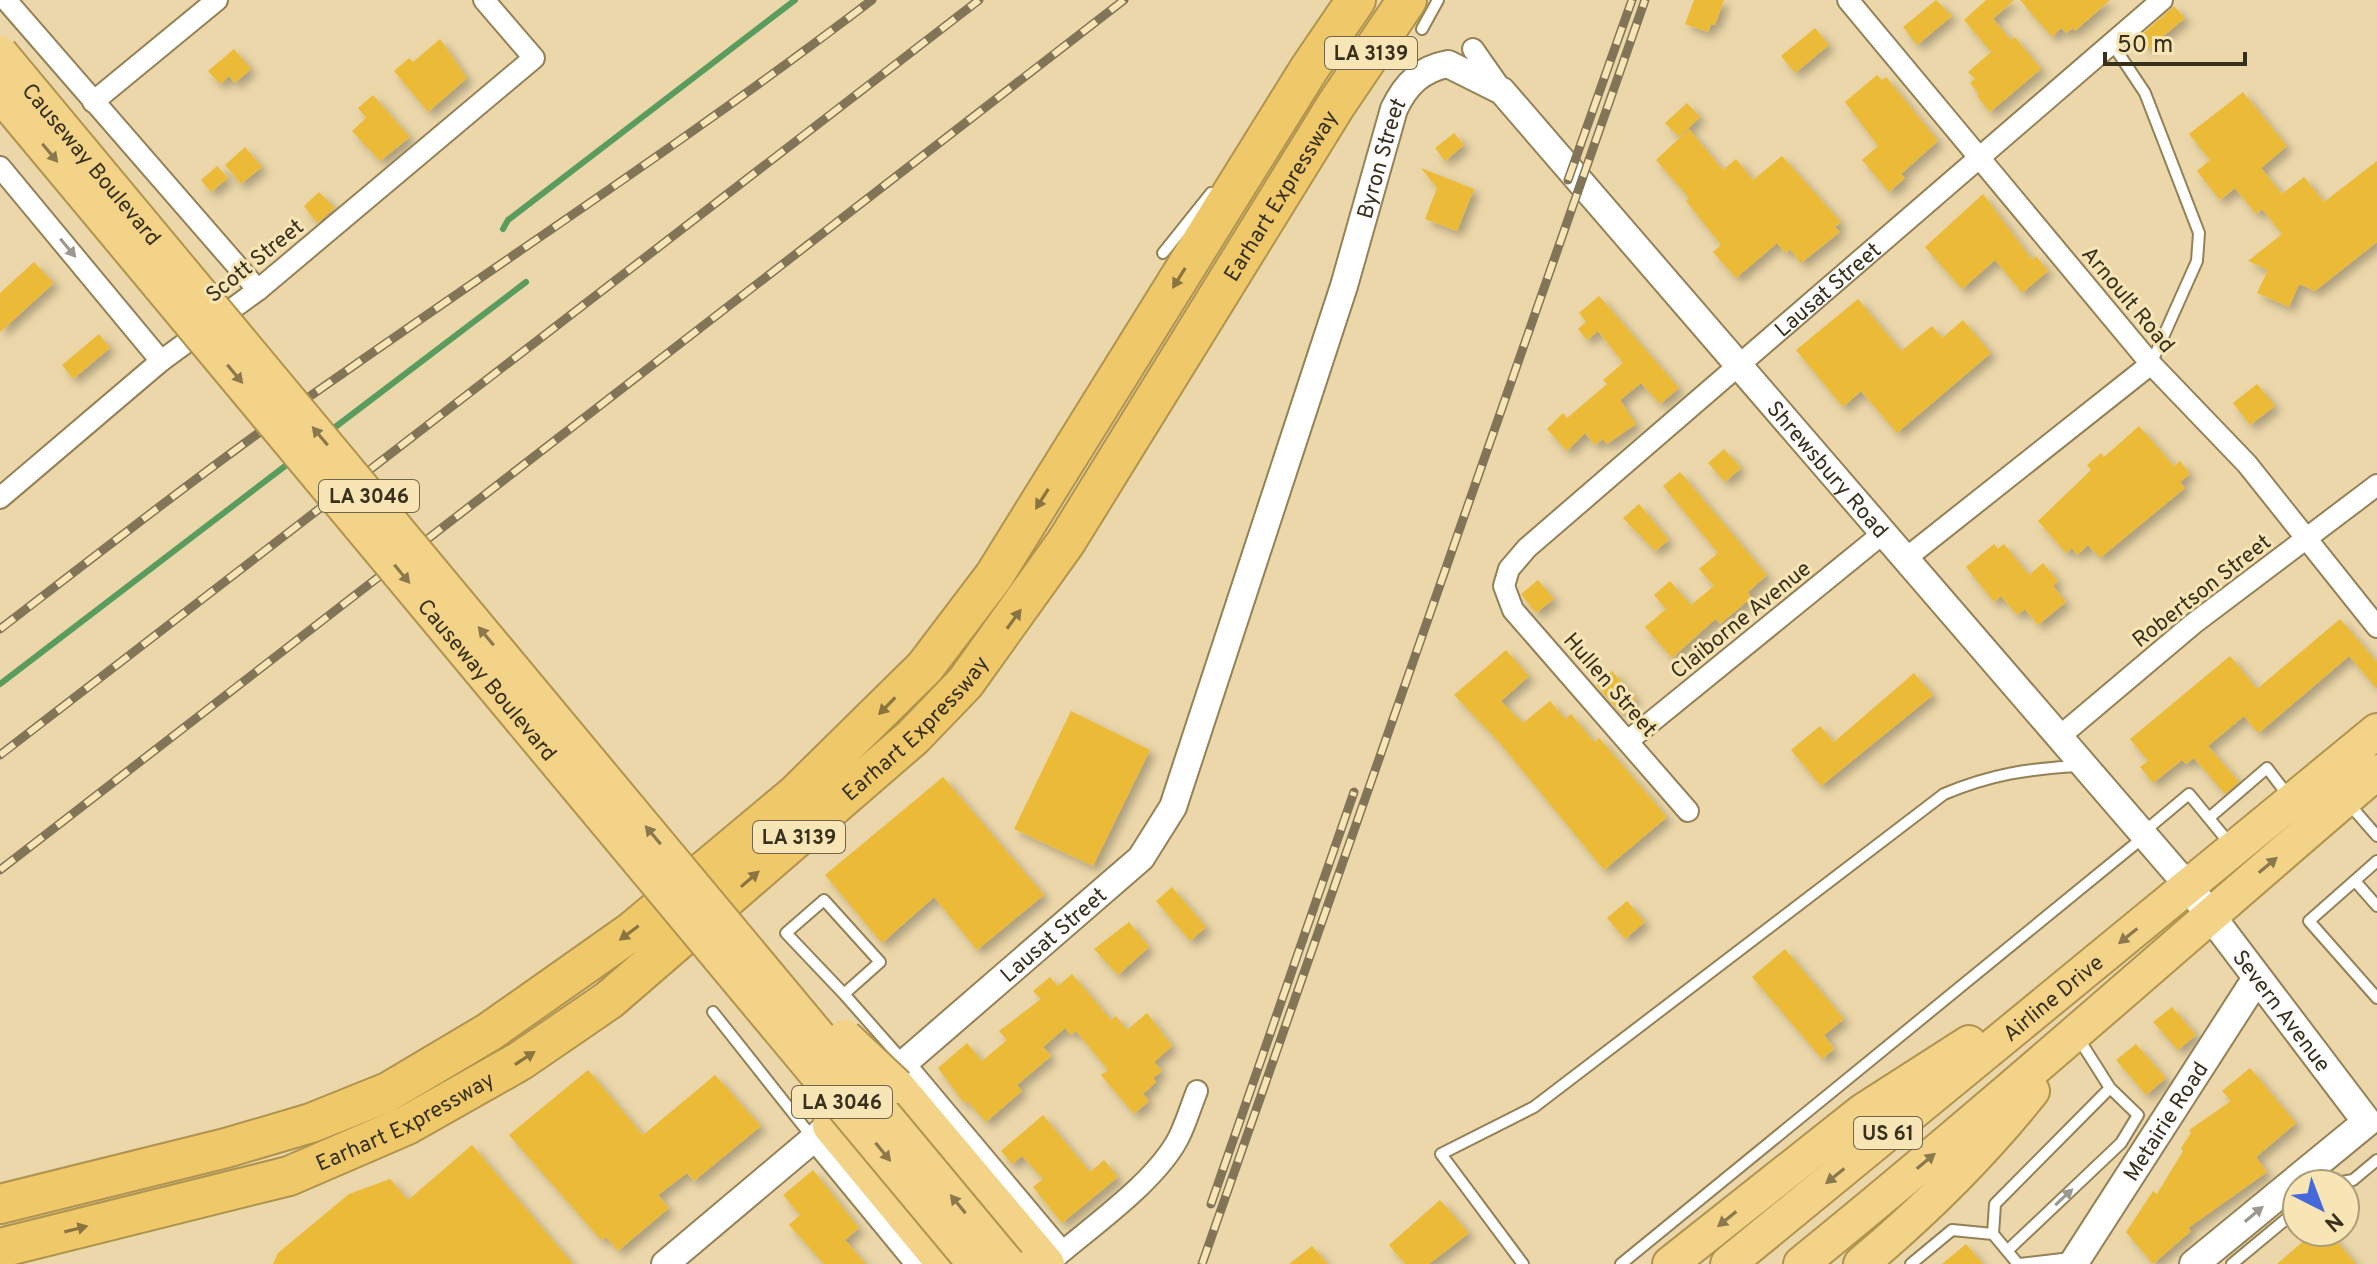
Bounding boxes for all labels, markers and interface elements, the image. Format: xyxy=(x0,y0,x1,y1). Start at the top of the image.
scale bar xyxy=(2105,16,2245,66)
text: 50 m xyxy=(2117,31,2173,61)
road number: LA 3139 xyxy=(1325,37,1417,69)
street label: Causeway Boulevard xyxy=(15,78,166,252)
street label: Byron Street xyxy=(1353,94,1413,222)
street label: Earhart Expressway xyxy=(1219,106,1345,287)
one-way arrow xyxy=(41,143,58,163)
street label: Scott Street xyxy=(201,214,310,310)
one-way arrow xyxy=(59,238,76,258)
street label: Lausat Street xyxy=(1770,238,1887,344)
street label: Arnoult Road xyxy=(2075,242,2180,359)
one-way arrow xyxy=(1173,267,1187,289)
one-way arrow xyxy=(226,364,243,384)
street label: Shrewsbury Road xyxy=(1760,396,1893,545)
one-way arrow xyxy=(312,426,329,446)
road number: LA 3046 xyxy=(319,480,419,512)
one-way arrow xyxy=(1035,488,1049,510)
street label: Robertson Street xyxy=(2128,529,2277,654)
street label: Claiborne Avenue xyxy=(1666,556,1817,686)
one-way arrow xyxy=(393,563,410,583)
street label: Causeway Boulevard xyxy=(410,594,561,768)
one-way arrow xyxy=(1006,608,1021,629)
one-way arrow xyxy=(478,626,495,646)
street label: Hullen Street xyxy=(1556,628,1662,743)
street label: Earhart Expressway xyxy=(838,651,996,808)
one-way arrow xyxy=(878,696,896,715)
road number: LA 3139 xyxy=(753,821,845,853)
one-way arrow xyxy=(645,825,662,845)
one-way arrow xyxy=(2258,857,2278,874)
one-way arrow xyxy=(741,871,760,889)
street label: Lausat Street xyxy=(996,883,1113,989)
one-way arrow xyxy=(618,925,639,941)
one-way arrow xyxy=(2118,927,2138,944)
street label: Severn Avenue xyxy=(2225,945,2335,1078)
street label: Airline Drive xyxy=(1998,950,2110,1049)
one-way arrow xyxy=(514,1051,535,1066)
street label: Metairie Road xyxy=(2119,1058,2215,1187)
street label: Earhart Expressway xyxy=(312,1067,500,1179)
road number: LA 3046 xyxy=(792,1086,892,1118)
road number: US 61 xyxy=(1854,1117,1922,1149)
one-way arrow xyxy=(874,1142,891,1162)
one-way arrow xyxy=(1916,1153,1936,1170)
one-way arrow xyxy=(1825,1167,1845,1184)
north arrow xyxy=(2281,1168,2361,1248)
one-way arrow xyxy=(2054,1189,2073,1207)
one-way arrow xyxy=(951,1194,967,1214)
one-way arrow xyxy=(2244,1206,2264,1223)
text: N xyxy=(2318,1206,2348,1236)
one-way arrow xyxy=(1717,1210,1737,1226)
one-way arrow xyxy=(63,1223,88,1235)

